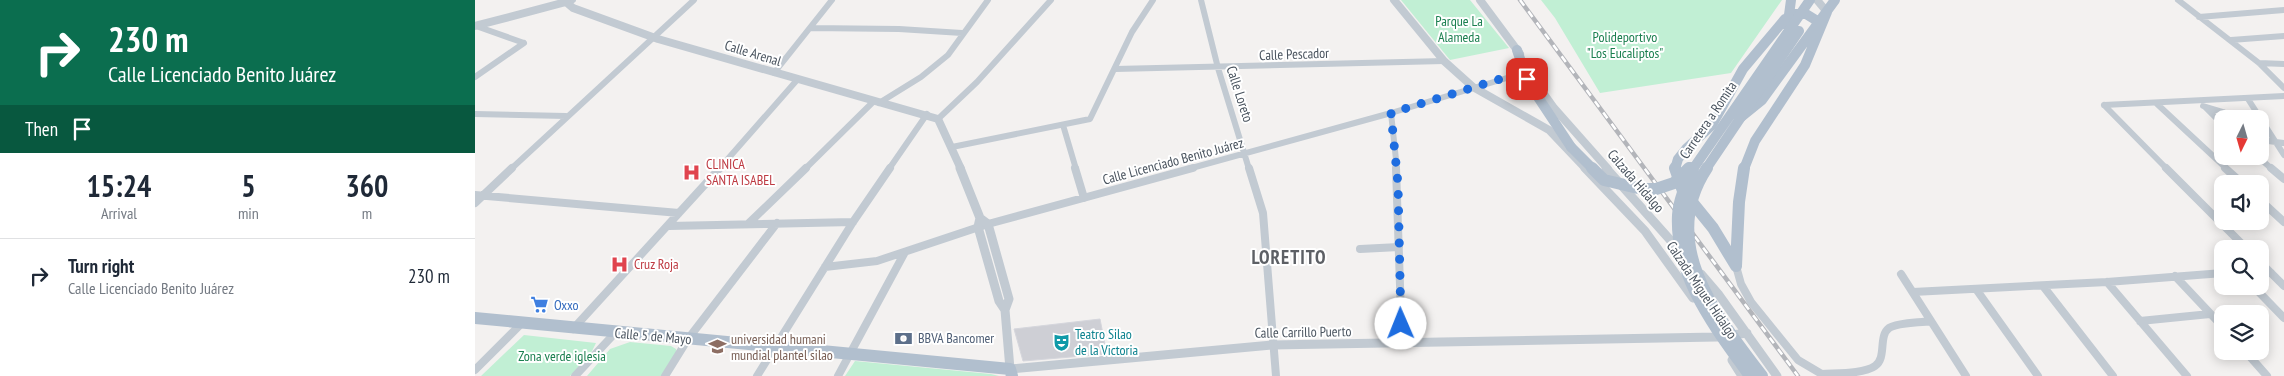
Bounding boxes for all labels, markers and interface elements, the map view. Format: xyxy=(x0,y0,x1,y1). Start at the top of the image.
park label: Parque La Alameda xyxy=(1435,12,1483,46)
text: 230 m xyxy=(108,16,189,62)
icon: right xyxy=(25,20,90,85)
park label: Polideportivo "Los Eucaliptos" xyxy=(1587,28,1663,62)
street label: Calle Arenal xyxy=(723,36,784,70)
street label: Calle Pescador xyxy=(1259,44,1329,64)
pin xyxy=(1506,58,1548,100)
text: Calle Licenciado Benito Juárez xyxy=(108,60,336,88)
street label: Calle Loreto xyxy=(1223,64,1257,124)
icon: arrive xyxy=(1513,65,1541,93)
street label: Carretera a Romita xyxy=(1675,78,1741,162)
north arrow xyxy=(2214,110,2269,165)
map controls xyxy=(2214,110,2269,360)
icon: arrive xyxy=(68,115,96,143)
text: Then xyxy=(25,117,58,141)
street label: Calle Licenciado Benito Juárez xyxy=(1101,134,1245,188)
street label: Calzada Hidalgo xyxy=(1604,146,1668,216)
place label: CLINICA SANTA ISABEL xyxy=(706,155,775,189)
hospital icon: CLINICA SANTA ISABEL xyxy=(682,162,702,182)
text: 15:24 xyxy=(87,166,151,205)
text: 5 xyxy=(241,166,256,205)
text: 360 xyxy=(345,166,388,205)
button: sound xyxy=(2214,175,2269,230)
text: Arrival xyxy=(101,203,137,223)
text: min xyxy=(238,203,259,223)
text: m xyxy=(362,203,372,223)
street label: Calzada Miguel Hidalgo xyxy=(1663,238,1741,342)
button: search xyxy=(2214,240,2269,295)
district label: LORETITO xyxy=(1251,245,1327,269)
text: Turn right xyxy=(68,254,134,278)
hospital icon: Cruz Roja xyxy=(610,254,630,274)
place label: Cruz Roja xyxy=(634,255,679,273)
icon: right xyxy=(25,262,53,290)
text: 230 m xyxy=(408,264,450,288)
text: Calle Licenciado Benito Juárez xyxy=(68,278,234,298)
supermarket icon: Oxxo xyxy=(530,295,550,315)
place label: Oxxo xyxy=(554,296,579,314)
position arrow xyxy=(1374,297,1426,349)
button: layers xyxy=(2214,305,2269,360)
street label: Calle Carrillo Puerto xyxy=(1254,322,1352,342)
street label: Calle 5 de Mayo xyxy=(614,324,692,348)
place label: Teatro Silao de la Victoria xyxy=(1075,325,1138,359)
bank icon: BBVA Bancomer xyxy=(894,328,914,348)
place label: BBVA Bancomer xyxy=(918,329,994,347)
place label: universidad humani mundial plantel silao xyxy=(731,330,833,364)
theatre icon: Teatro Silao de la Victoria xyxy=(1051,332,1071,352)
school or university icon: universidad humani mundial plantel silao xyxy=(707,337,727,357)
park label: Zona verde iglesia xyxy=(518,347,606,365)

